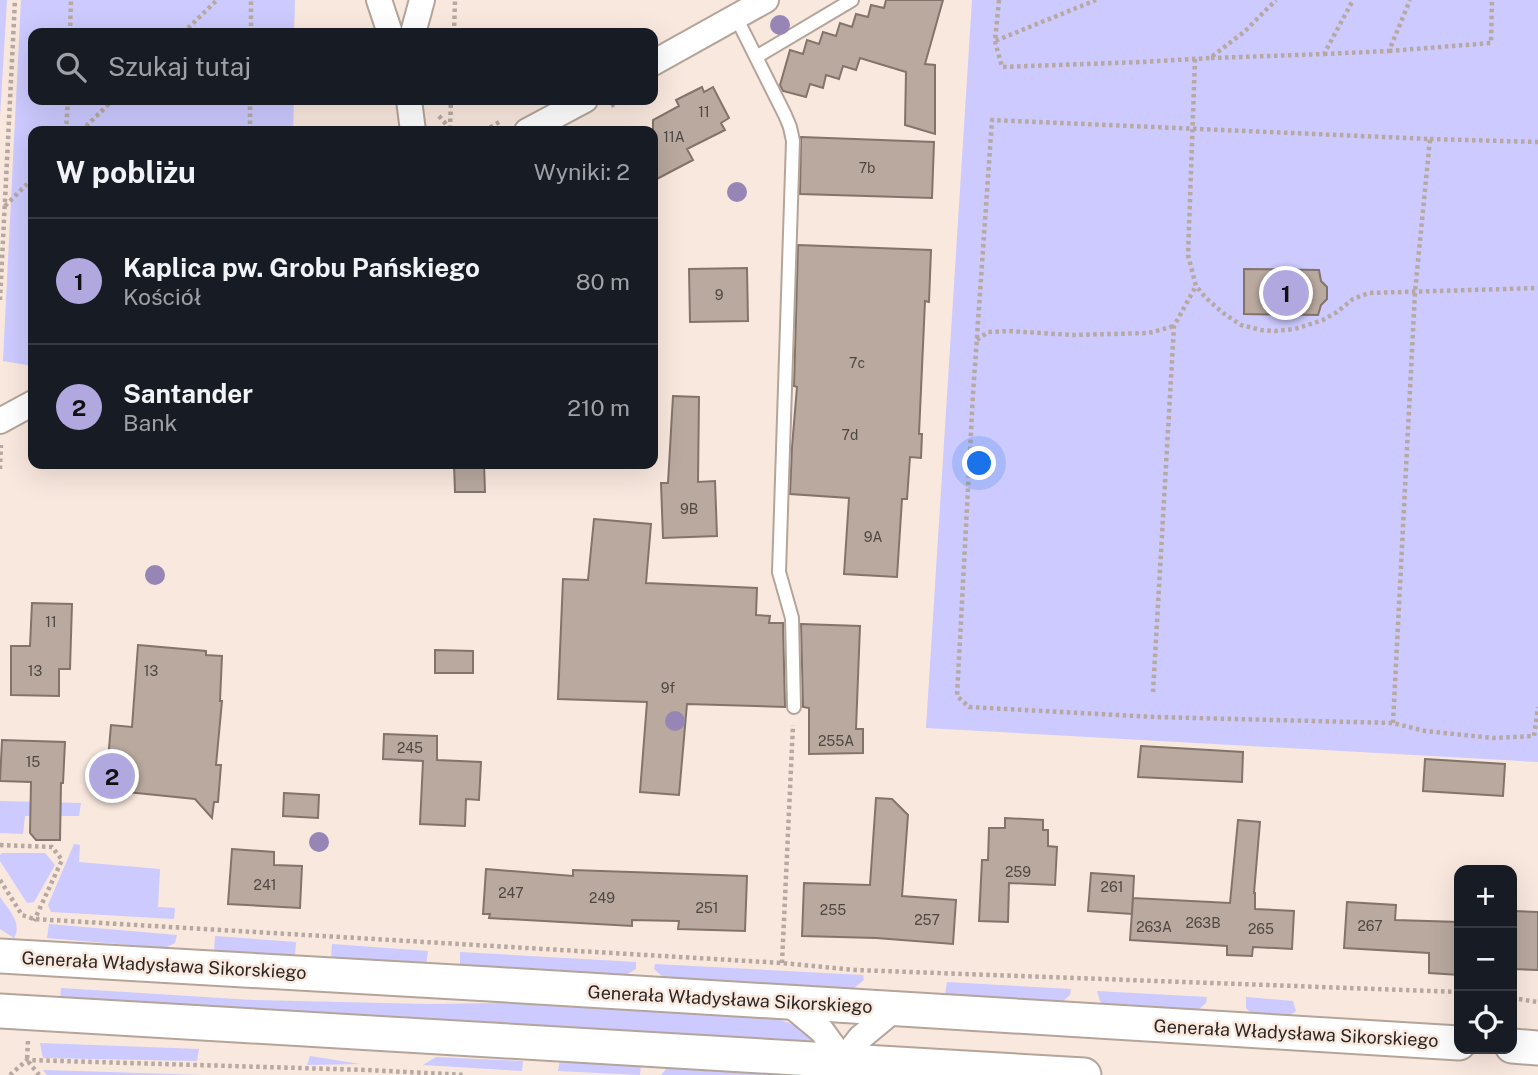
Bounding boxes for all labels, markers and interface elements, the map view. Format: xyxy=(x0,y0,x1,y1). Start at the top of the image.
search box xyxy=(28,28,658,105)
icon: search xyxy=(52,48,90,86)
text: Szukaj tutaj xyxy=(108,51,251,82)
house number: 11 xyxy=(698,104,710,120)
house number: 11A xyxy=(663,129,685,145)
text: W pobliżu xyxy=(56,154,196,190)
text: Wyniki: 2 xyxy=(534,158,630,185)
house number: 7b xyxy=(859,160,875,176)
text: Kaplica pw. Grobu Pańskiego xyxy=(123,252,480,283)
pin: 1 xyxy=(1263,267,1309,319)
text: 1 xyxy=(74,268,84,295)
text: 80 m xyxy=(576,268,630,295)
text: Kościół xyxy=(123,283,202,310)
house number: 9 xyxy=(715,287,724,303)
house number: 7c xyxy=(849,355,865,371)
text: Santander xyxy=(123,378,253,409)
text: 2 xyxy=(72,394,86,421)
text: 210 m xyxy=(567,394,630,421)
text: Bank xyxy=(123,409,177,436)
house number: 7d xyxy=(842,427,858,443)
your location xyxy=(962,446,996,480)
house number: 9B xyxy=(680,501,698,517)
house number: 9A xyxy=(864,529,882,545)
house number: 11 xyxy=(45,614,57,630)
house number: 13 xyxy=(28,663,42,679)
house number: 13 xyxy=(144,663,158,679)
house number: 9f xyxy=(661,680,676,696)
house number: 255A xyxy=(818,733,854,749)
house number: 245 xyxy=(397,740,423,756)
pin: 2 xyxy=(89,750,135,802)
house number: 15 xyxy=(26,754,40,770)
house number: 259 xyxy=(1005,864,1031,880)
map controls xyxy=(1454,865,1517,1054)
button: + xyxy=(1454,865,1517,928)
house number: 241 xyxy=(254,877,276,893)
house number: 261 xyxy=(1101,879,1123,895)
house number: 247 xyxy=(498,885,524,901)
house number: 249 xyxy=(589,890,615,906)
house number: 251 xyxy=(695,900,719,916)
house number: 255 xyxy=(820,902,846,918)
house number: 257 xyxy=(914,912,940,928)
house number: 263B xyxy=(1185,915,1221,931)
house number: 267 xyxy=(1357,918,1383,934)
house number: 263A xyxy=(1136,919,1172,935)
house number: 265 xyxy=(1248,921,1274,937)
button: − xyxy=(1454,928,1517,991)
street label: Generała Władysława Sikorskiego xyxy=(21,947,307,983)
street label: Generała Władysława Sikorskiego xyxy=(587,981,873,1017)
button: locate xyxy=(1454,991,1517,1054)
street label: Generała Władysława Sikorskiego xyxy=(1153,1015,1439,1051)

